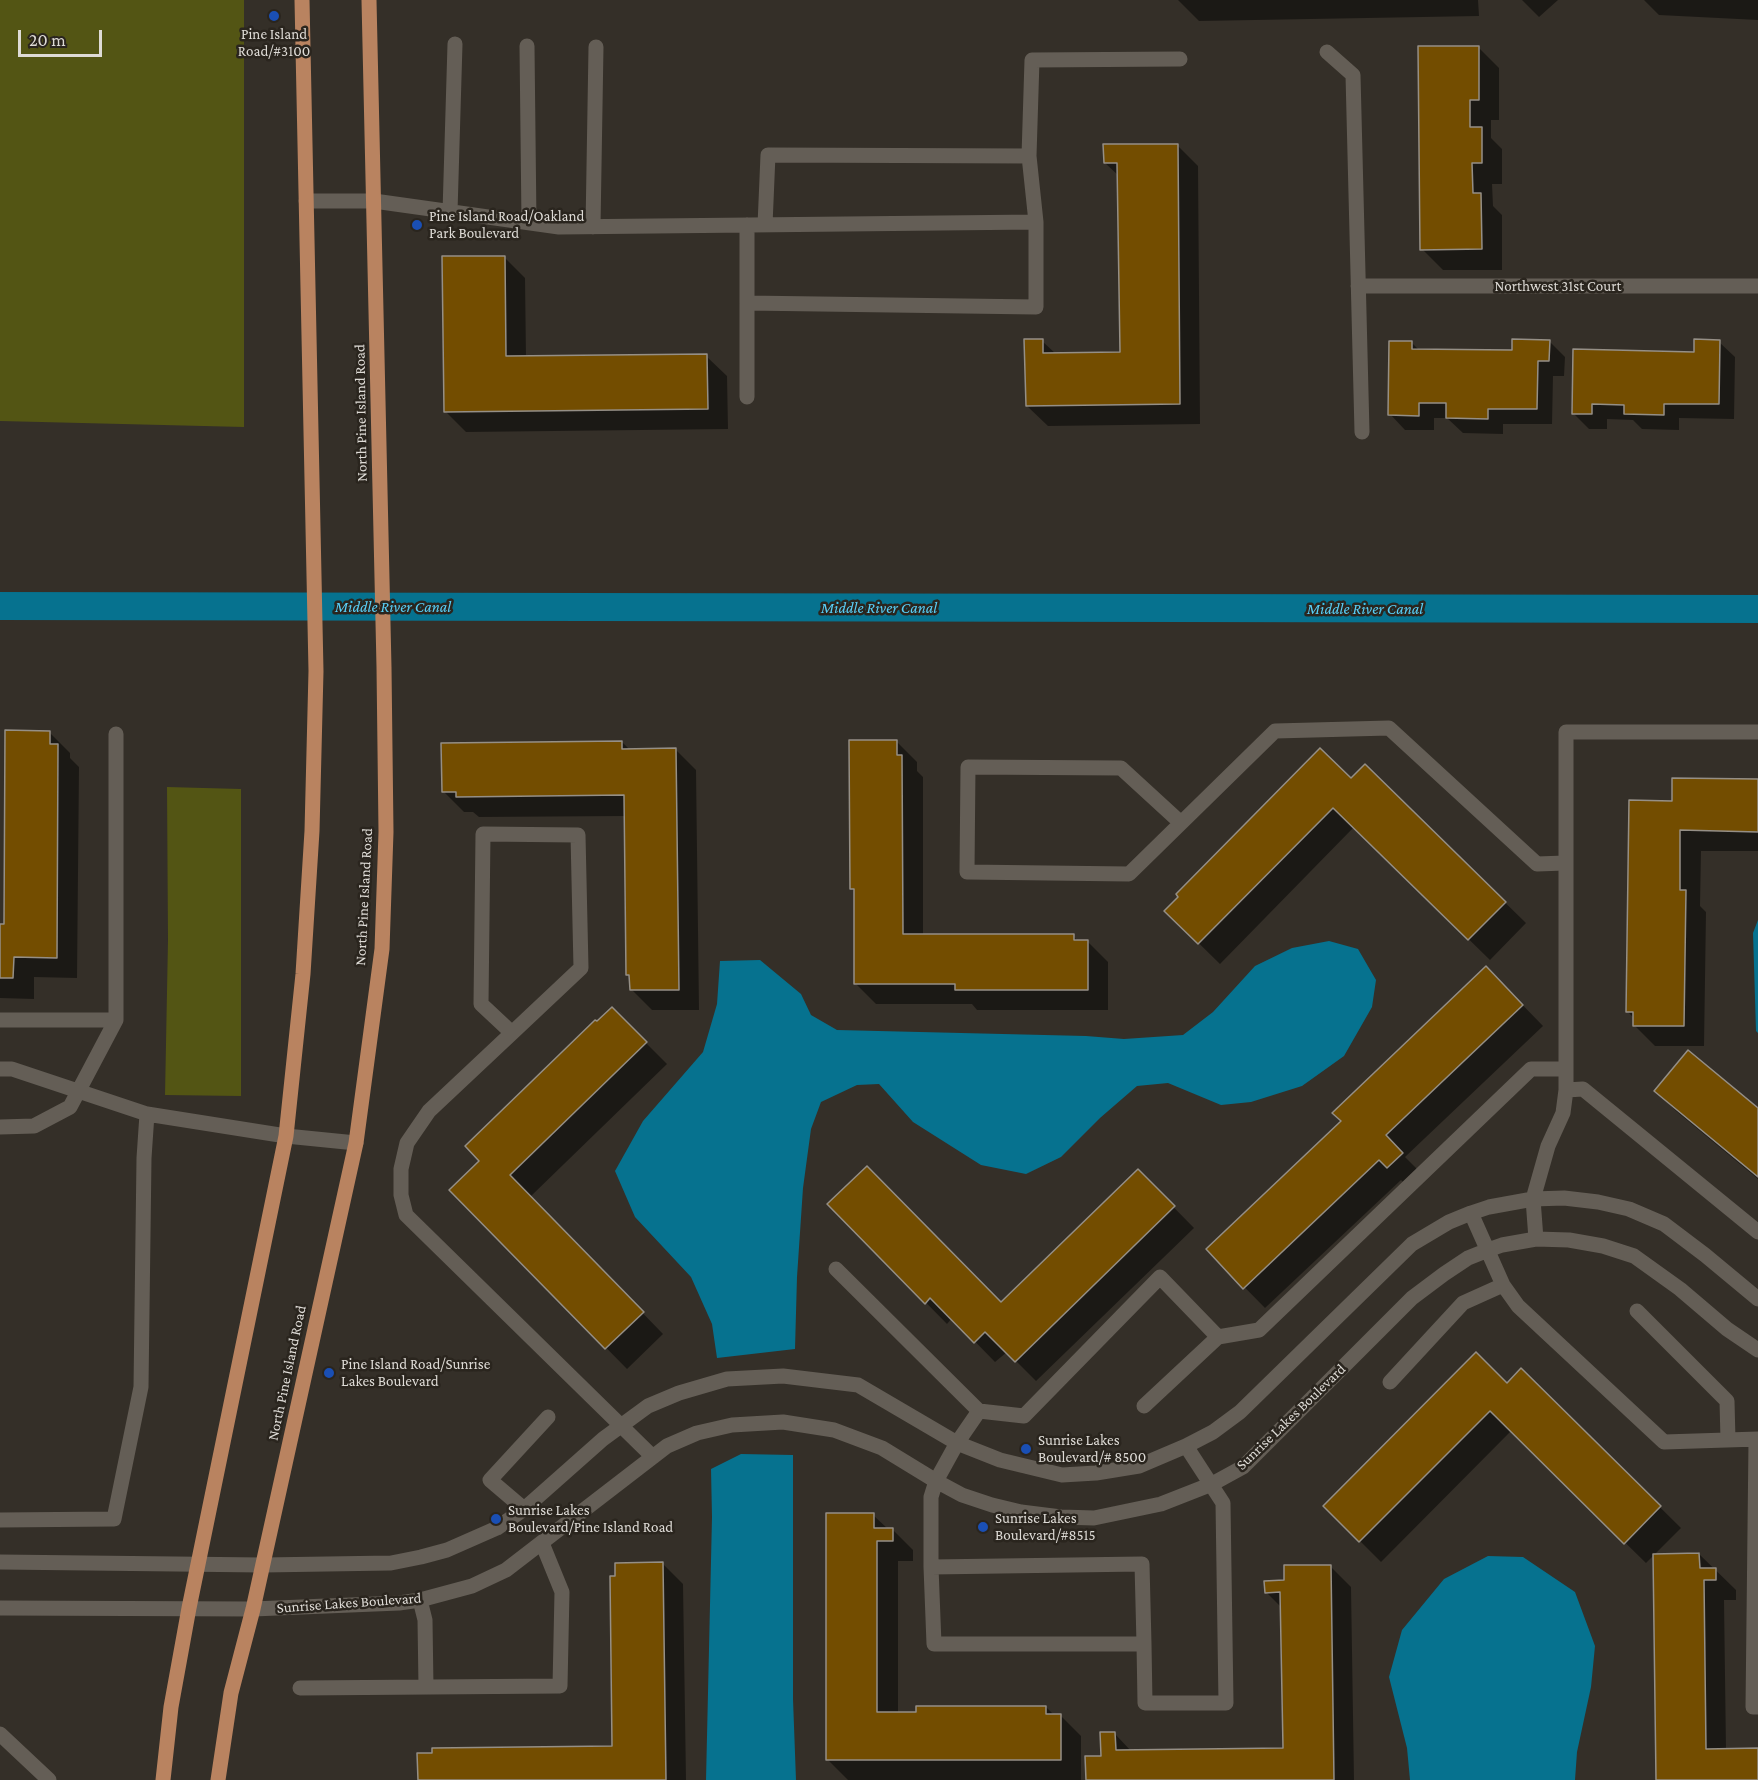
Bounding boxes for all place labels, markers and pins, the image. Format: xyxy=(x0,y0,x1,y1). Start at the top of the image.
marker: Pine Island Road/#3100 xyxy=(267,9,281,23)
place label: Pine Island Road/#3100 xyxy=(238,25,310,60)
place label: Pine Island Road/Oakland Park Boulevard xyxy=(429,207,584,242)
marker: Pine Island Road/Oakland Park Boulevard xyxy=(410,218,424,232)
place label: Pine Island Road/Sunrise Lakes Boulevard xyxy=(341,1355,490,1390)
marker: Pine Island Road/Sunrise Lakes Boulevard xyxy=(322,1366,336,1380)
place label: Sunrise Lakes Boulevard/# 8500 xyxy=(1038,1431,1146,1466)
marker: Sunrise Lakes Boulevard/# 8500 xyxy=(1019,1442,1033,1456)
place label: Sunrise Lakes Boulevard/Pine Island Road xyxy=(508,1501,673,1536)
place label: Sunrise Lakes Boulevard/#8515 xyxy=(995,1509,1095,1544)
marker: Sunrise Lakes Boulevard/Pine Island Road xyxy=(489,1512,503,1526)
marker: Sunrise Lakes Boulevard/#8515 xyxy=(976,1520,990,1534)

